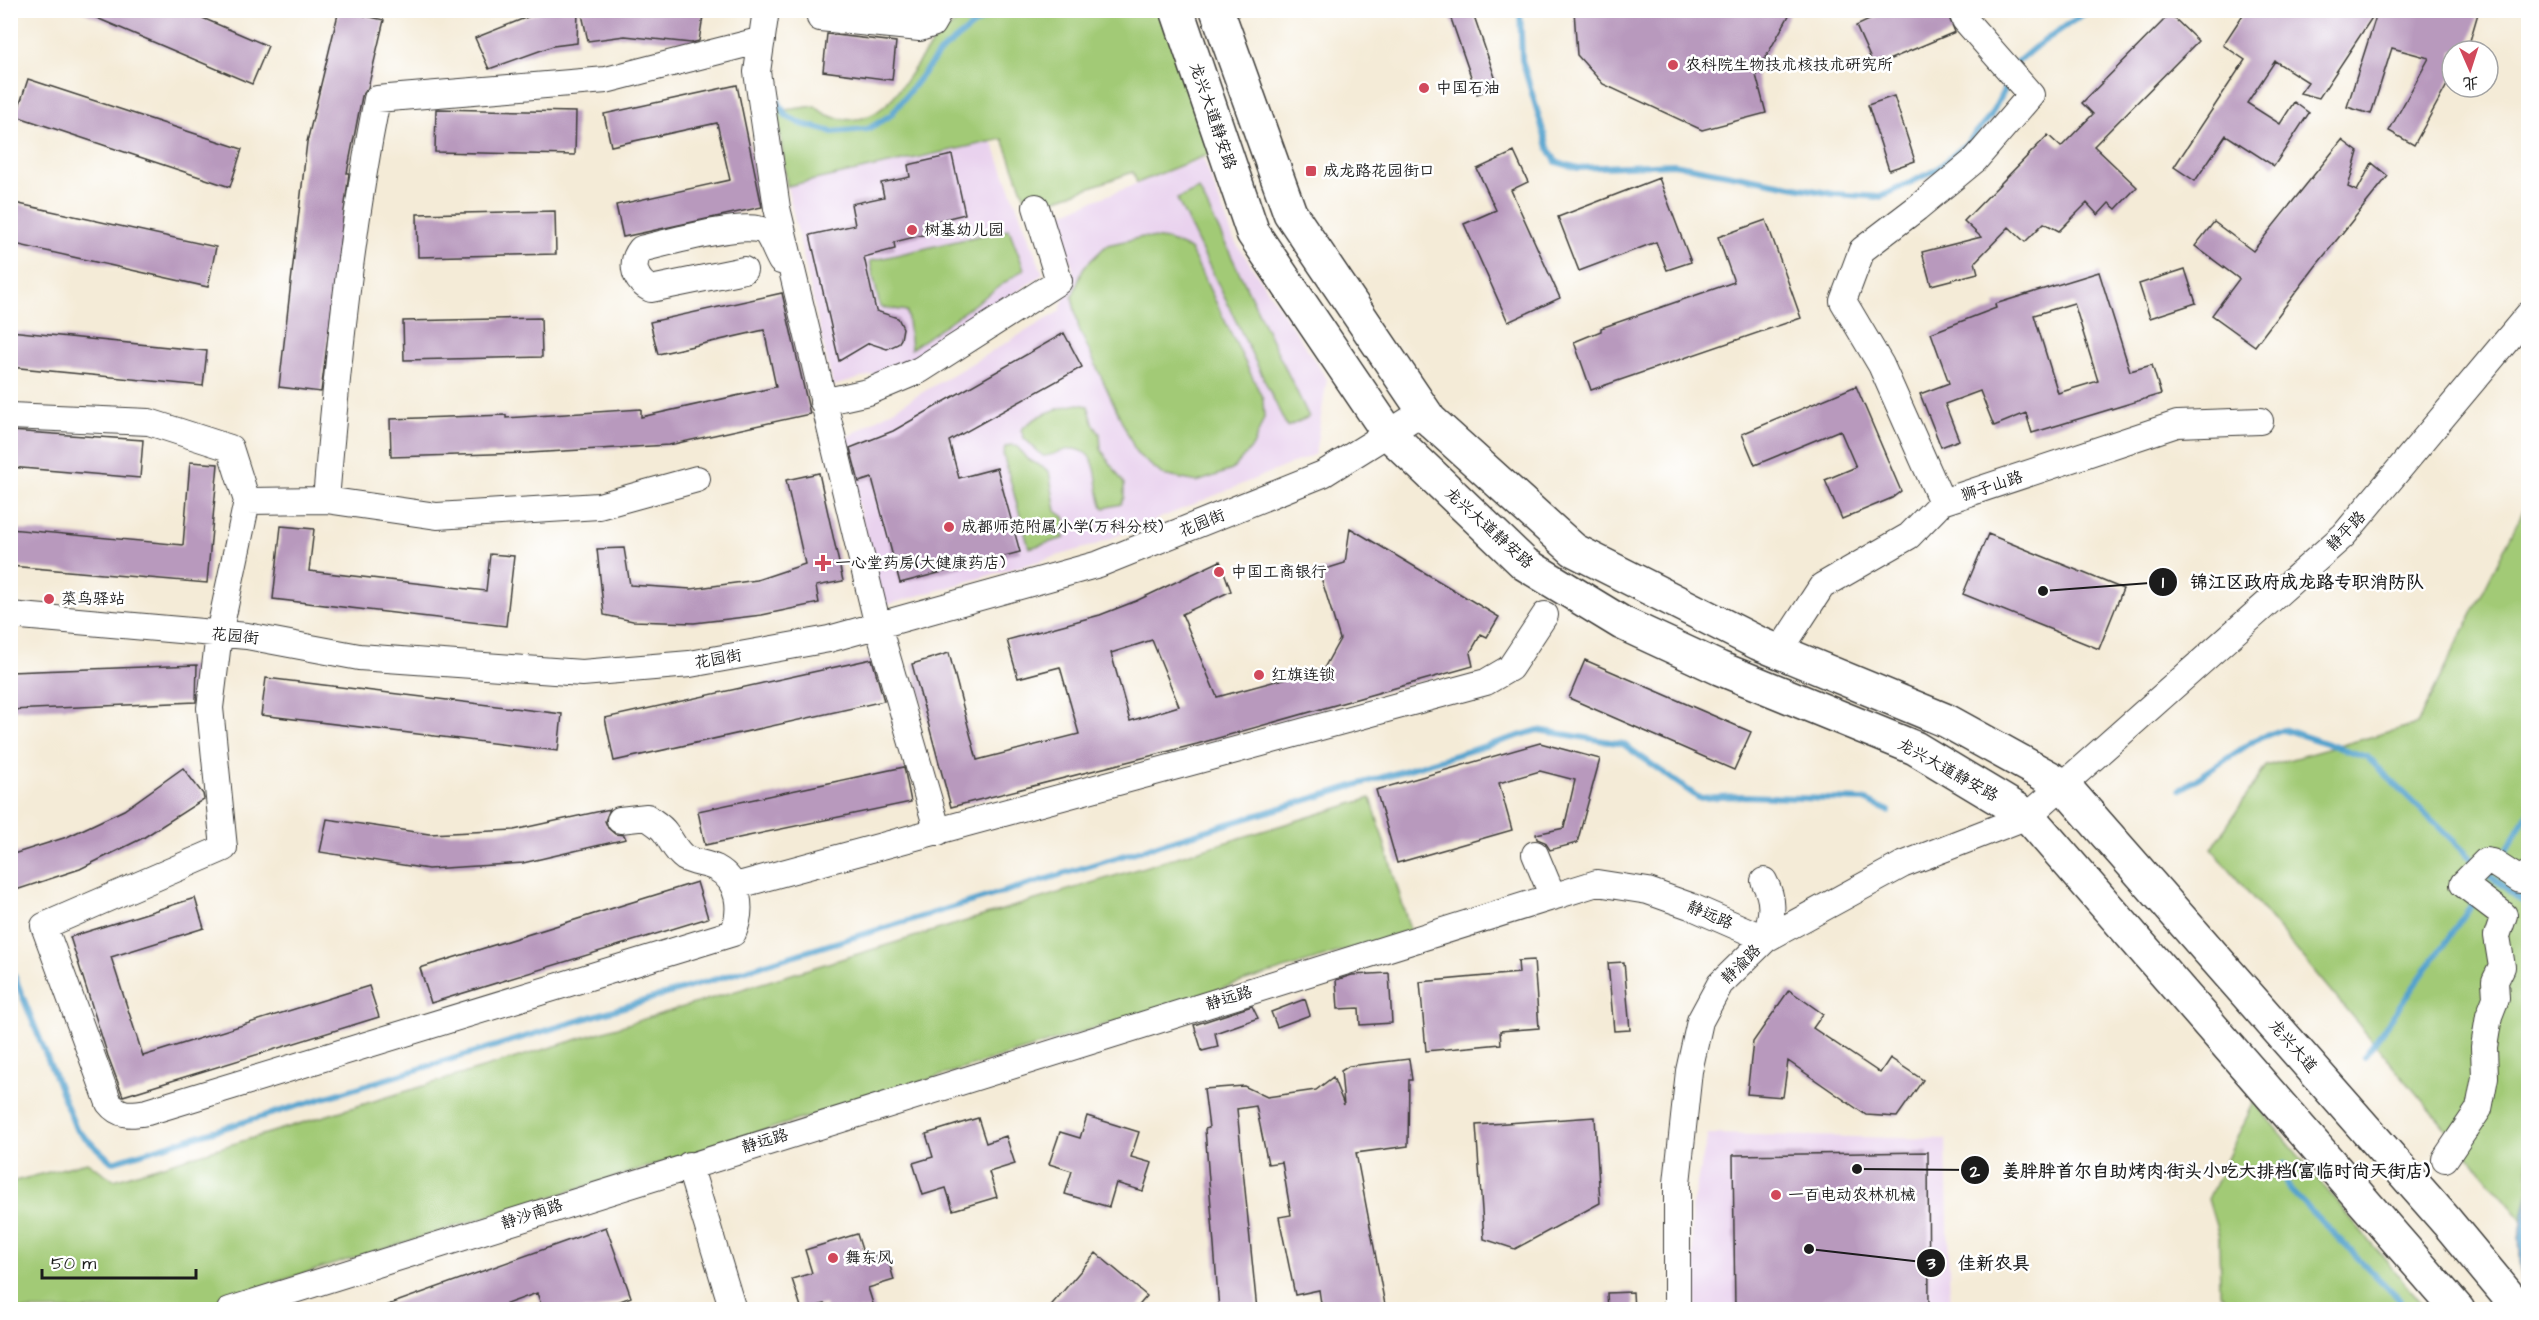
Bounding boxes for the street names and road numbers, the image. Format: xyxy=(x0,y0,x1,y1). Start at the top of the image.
street label: 龙兴大道静安路 xyxy=(1184,59,1242,173)
street label: 狮子山路 xyxy=(1958,466,2026,506)
street label: 龙兴大道静安路 xyxy=(1440,482,1538,574)
street label: 花园街 xyxy=(1176,504,1228,542)
street label: 静平路 xyxy=(2321,506,2371,556)
street label: 花园街 xyxy=(210,623,260,649)
street label: 花园街 xyxy=(692,644,744,674)
street label: 龙兴大道静安路 xyxy=(1894,733,2002,807)
street label: 静远路 xyxy=(1684,895,1736,935)
street label: 静渝路 xyxy=(1716,939,1766,989)
street label: 静远路 xyxy=(1203,980,1255,1016)
street label: 龙兴大道 xyxy=(2264,1015,2322,1077)
street label: 静远路 xyxy=(739,1123,791,1159)
street label: 静沙南路 xyxy=(498,1194,566,1234)

